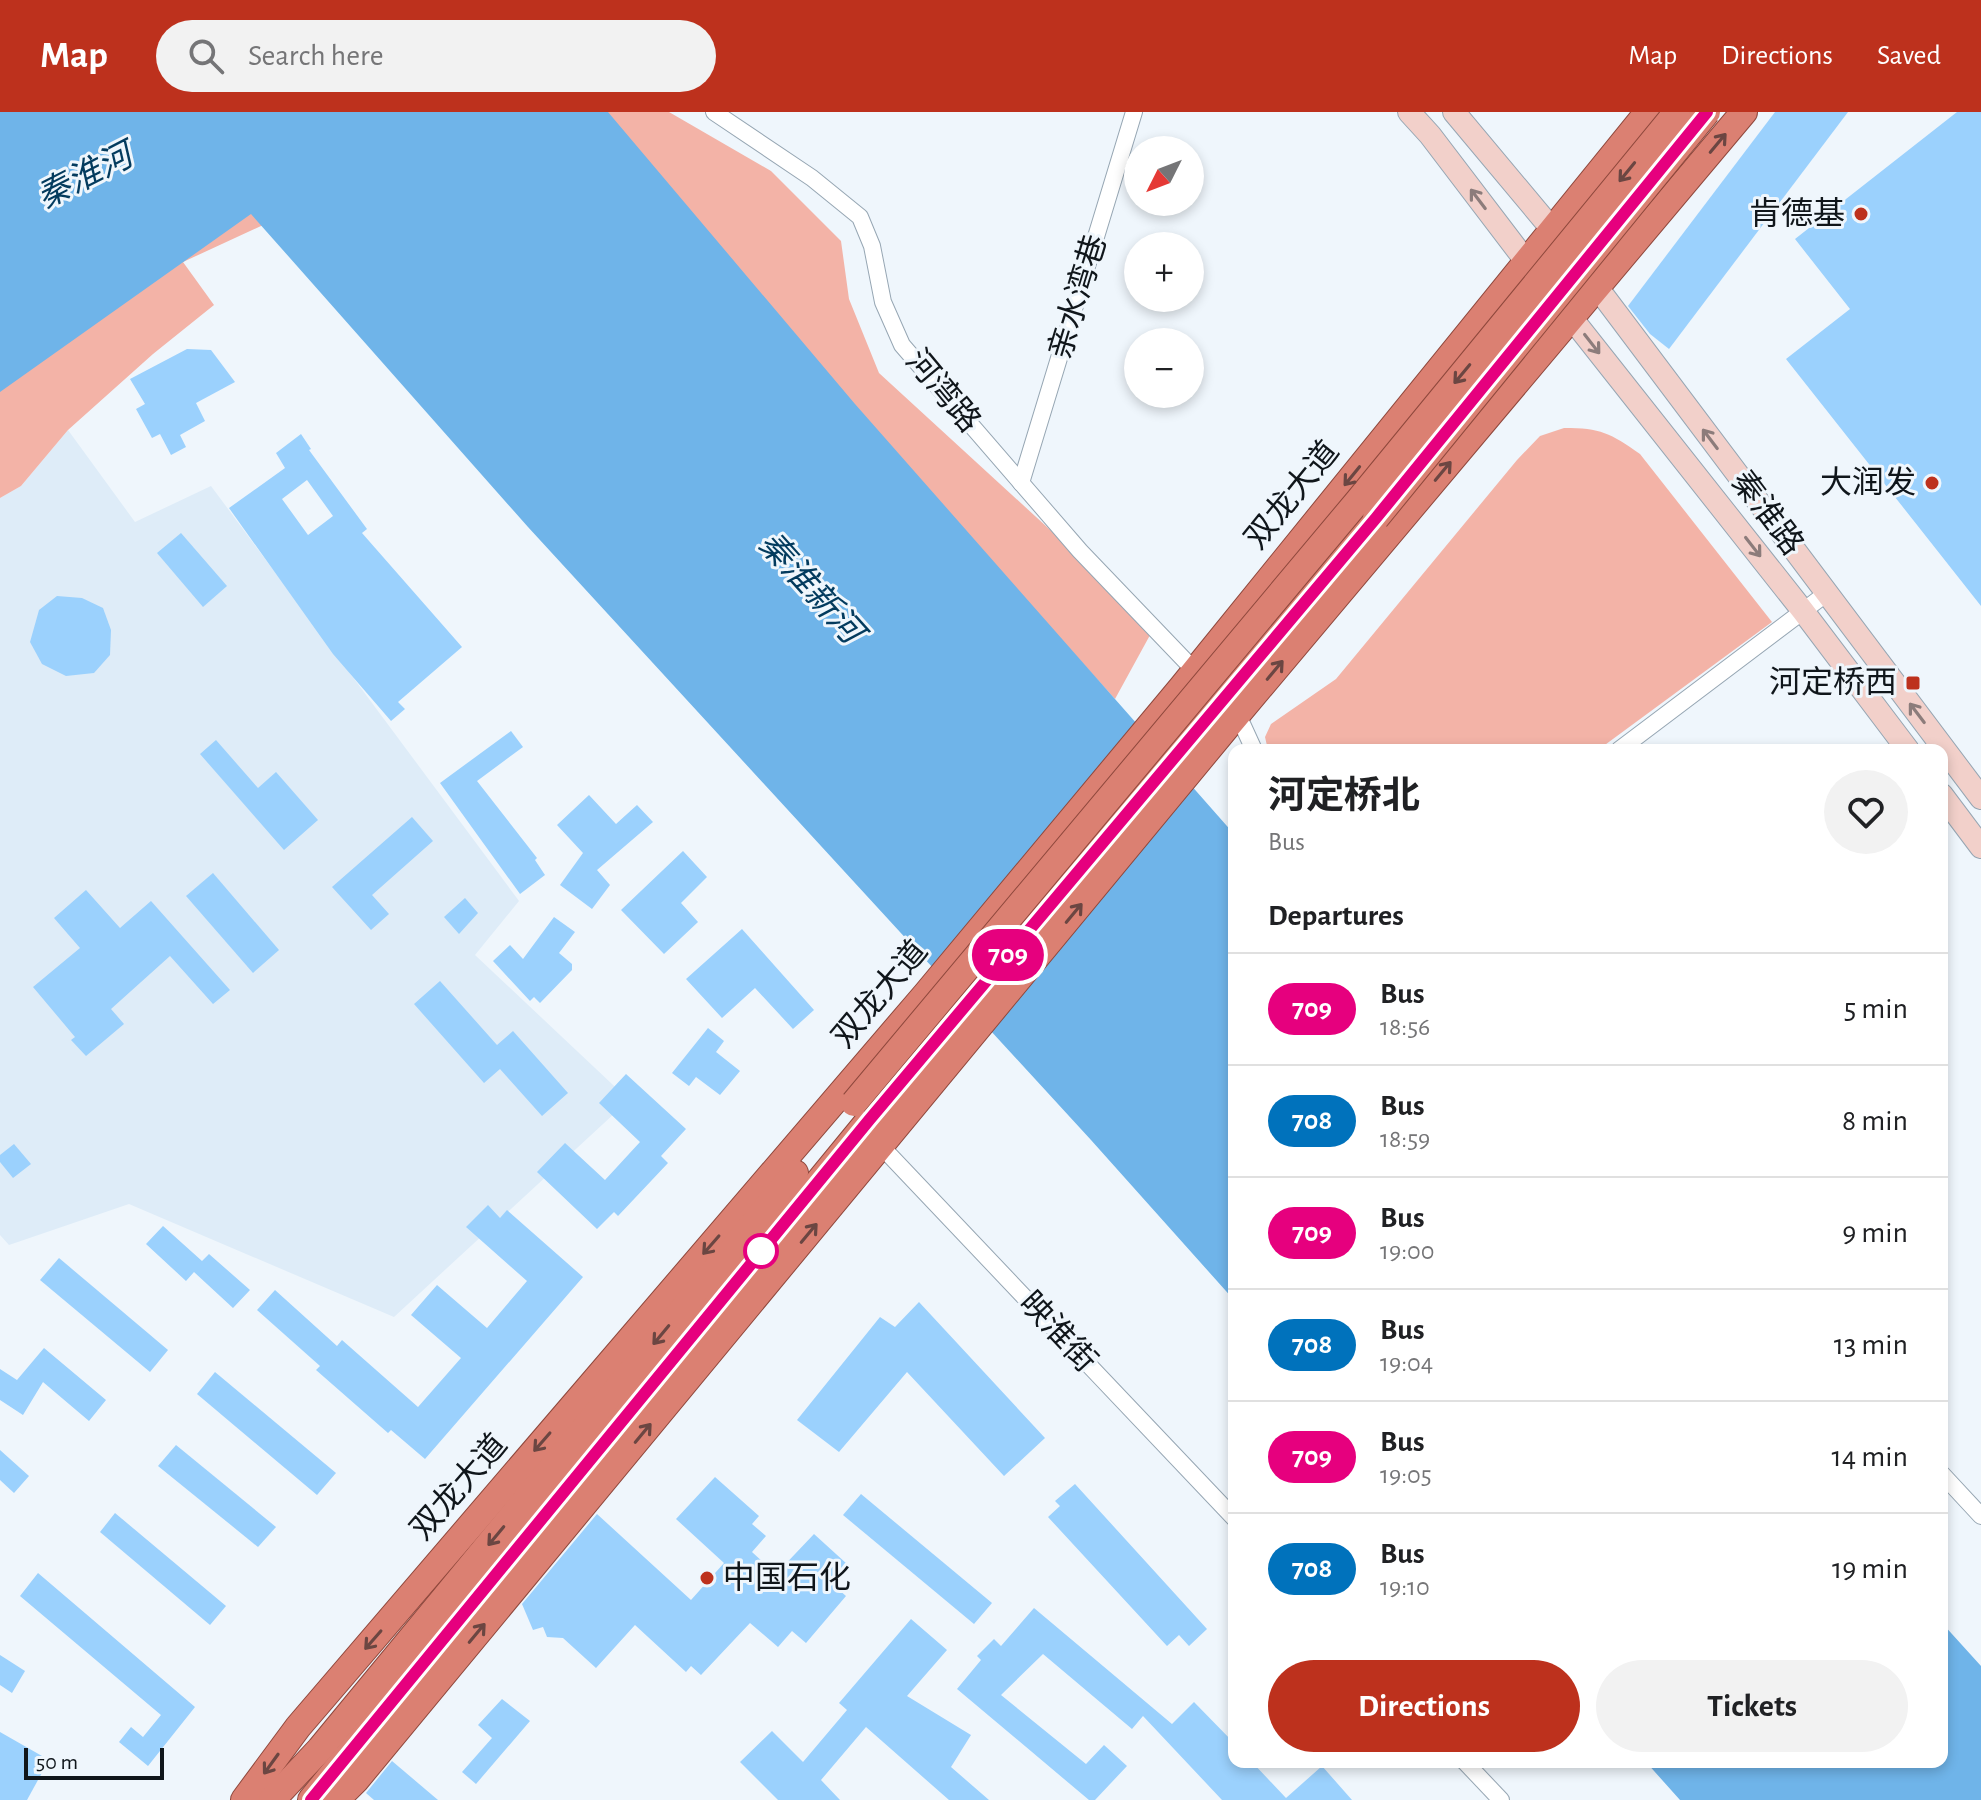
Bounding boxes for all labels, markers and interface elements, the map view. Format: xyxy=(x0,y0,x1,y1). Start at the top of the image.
search box xyxy=(156,20,716,92)
icon: search xyxy=(184,34,228,78)
text: Map xyxy=(40,37,108,75)
text: Search here xyxy=(248,41,384,71)
text: Map xyxy=(1628,42,1677,70)
text: Directions xyxy=(1721,42,1833,70)
text: Saved xyxy=(1877,42,1941,70)
one-way arrow xyxy=(1709,133,1727,154)
water label: 秦淮河 xyxy=(31,134,144,215)
north arrow xyxy=(1124,136,1204,216)
map controls xyxy=(1124,136,1204,408)
one-way arrow xyxy=(1618,162,1636,182)
one-way arrow xyxy=(1470,189,1487,210)
place label: 肯德基 xyxy=(1749,196,1845,230)
marker: 肯德基 xyxy=(1852,205,1870,223)
street label: 亲水湾巷 xyxy=(1042,231,1112,363)
button: + xyxy=(1124,232,1204,312)
button: − xyxy=(1124,328,1204,408)
one-way arrow xyxy=(1583,333,1600,354)
street label: 河湾路 xyxy=(900,343,988,438)
one-way arrow xyxy=(1454,363,1472,384)
one-way arrow xyxy=(1702,428,1719,450)
street label: 双龙大道 xyxy=(1238,434,1345,555)
one-way arrow xyxy=(1434,461,1452,482)
street label: 秦淮路 xyxy=(1725,464,1810,561)
one-way arrow xyxy=(1343,466,1361,487)
place label: 大润发 xyxy=(1820,466,1916,499)
marker: 大润发 xyxy=(1923,474,1941,492)
water label: 秦淮新河 xyxy=(752,525,874,654)
one-way arrow xyxy=(1744,536,1762,557)
one-way arrow xyxy=(1266,660,1284,680)
place label: 河定桥西 xyxy=(1769,665,1897,699)
marker: 河定桥西 xyxy=(1904,674,1922,692)
one-way arrow xyxy=(1909,703,1926,725)
button: heart xyxy=(1824,770,1908,854)
text: 河定桥北 xyxy=(1268,778,1420,816)
text: Bus xyxy=(1268,829,1305,855)
text: Departures xyxy=(1268,901,1404,931)
one-way arrow xyxy=(1065,903,1083,924)
line badge: 709 xyxy=(962,929,1054,981)
street label: 双龙大道 xyxy=(825,933,933,1053)
text: 709 xyxy=(988,941,1028,969)
text: Bus xyxy=(1380,979,1425,1009)
text: 5 min xyxy=(1844,994,1908,1024)
text: 709 xyxy=(1292,995,1332,1023)
text: 18:56 xyxy=(1380,1014,1430,1040)
text: Bus xyxy=(1380,1091,1425,1121)
text: 8 min xyxy=(1842,1106,1908,1136)
text: 708 xyxy=(1292,1107,1332,1135)
text: 18:59 xyxy=(1380,1126,1430,1152)
text: Bus xyxy=(1380,1203,1425,1233)
text: 9 min xyxy=(1842,1218,1908,1248)
text: 709 xyxy=(1292,1219,1332,1247)
one-way arrow xyxy=(800,1223,818,1244)
one-way arrow xyxy=(702,1234,720,1254)
unlabelled marker xyxy=(744,1234,778,1268)
text: 19:00 xyxy=(1380,1238,1435,1264)
street label: 映淮街 xyxy=(1014,1285,1103,1378)
text: Bus xyxy=(1380,1315,1425,1345)
one-way arrow xyxy=(652,1325,670,1345)
text: 13 min xyxy=(1834,1330,1908,1360)
text: 708 xyxy=(1292,1331,1332,1359)
text: 19:04 xyxy=(1380,1350,1433,1376)
one-way arrow xyxy=(634,1423,652,1444)
street label: 双龙大道 xyxy=(403,1427,513,1546)
text: Bus xyxy=(1380,1427,1425,1457)
one-way arrow xyxy=(533,1432,551,1452)
text: 14 min xyxy=(1832,1442,1908,1472)
text: 709 xyxy=(1292,1443,1332,1471)
text: 19:05 xyxy=(1380,1462,1432,1488)
one-way arrow xyxy=(487,1525,505,1546)
text: Bus xyxy=(1380,1539,1425,1569)
text: 19 min xyxy=(1832,1554,1908,1584)
text: 708 xyxy=(1292,1555,1332,1583)
place label: 中国石化 xyxy=(723,1561,851,1594)
marker: 中国石化 xyxy=(698,1569,716,1587)
text: 19:10 xyxy=(1380,1574,1430,1600)
one-way arrow xyxy=(468,1624,486,1644)
one-way arrow xyxy=(364,1629,382,1649)
button: Directions xyxy=(1268,1660,1580,1752)
button: Tickets xyxy=(1596,1660,1908,1752)
scale bar xyxy=(24,1744,164,1780)
text: 50 m xyxy=(36,1751,78,1773)
one-way arrow xyxy=(263,1752,280,1774)

